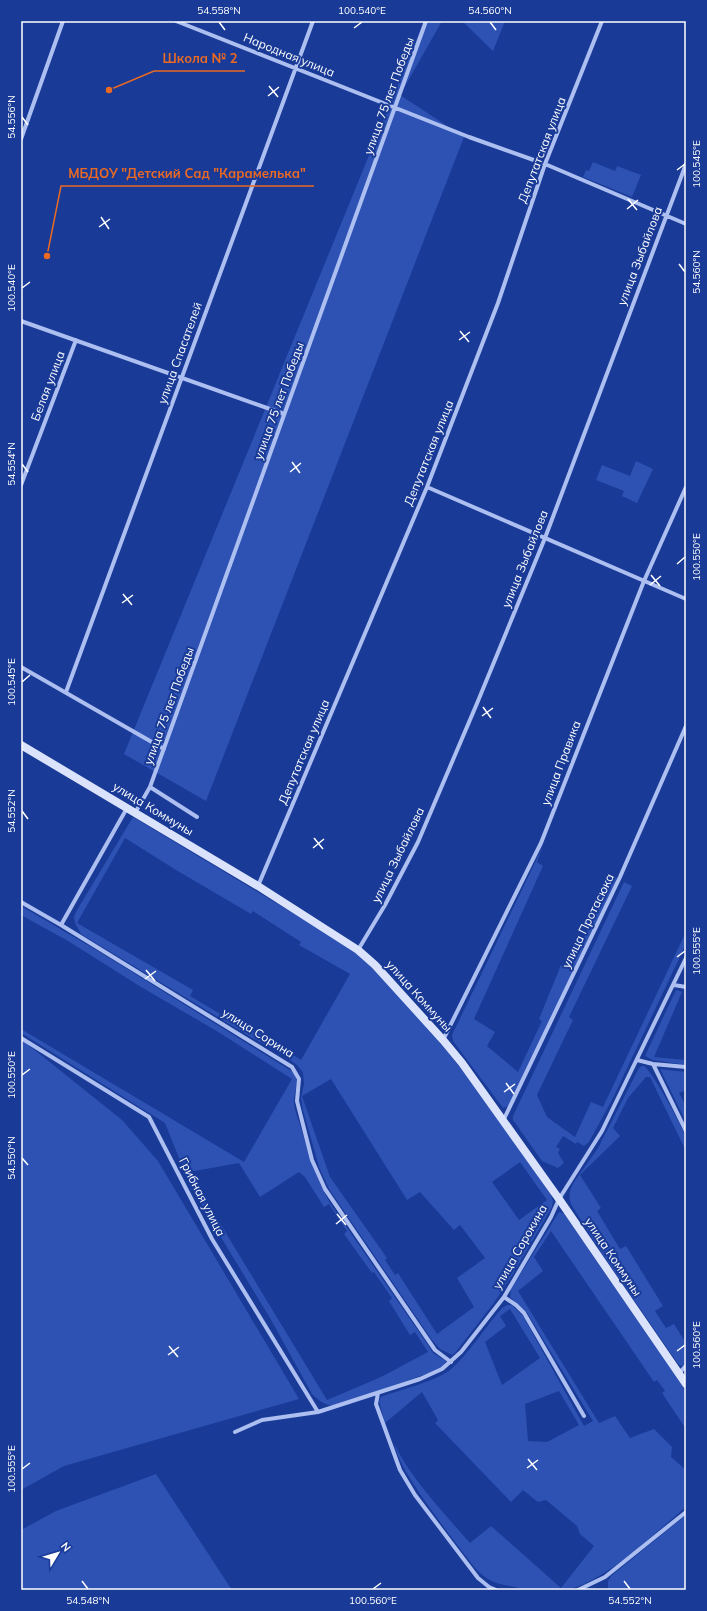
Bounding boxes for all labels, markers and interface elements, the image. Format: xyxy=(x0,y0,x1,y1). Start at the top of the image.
text: 54.558°N xyxy=(197,4,241,17)
text: 100.540°E xyxy=(338,4,386,17)
text: 54.560°N xyxy=(468,4,512,17)
street label: Народная улица xyxy=(241,29,337,80)
street label: улица 75 лет Победы xyxy=(360,35,417,157)
callout: Школа № 2 xyxy=(154,46,245,71)
text: Школа № 2 xyxy=(162,50,238,66)
text: 54.556°N xyxy=(5,95,18,139)
street label: Депутатская улица xyxy=(514,95,569,205)
text: 100.545°E xyxy=(690,140,703,188)
callout: МБДОУ "Детский Сад "Карамелька" xyxy=(61,161,314,186)
text: МБДОУ "Детский Сад "Карамелька" xyxy=(68,165,306,181)
street label: улица Зыбайлова xyxy=(614,204,665,307)
text: 54.560°N xyxy=(690,250,703,294)
text: 100.540°E xyxy=(5,264,18,312)
street label: улица Спасателей xyxy=(154,300,205,406)
street label: улица 75 лет Победы xyxy=(250,340,307,462)
street label: Белая улица xyxy=(27,349,68,423)
street label: Депутатская улица xyxy=(400,398,457,508)
text: 54.554°N xyxy=(5,442,18,486)
street label: улица Зыбайлова xyxy=(498,508,551,610)
text: 100.550°E xyxy=(690,533,703,581)
street label: улица 75 лет Победы xyxy=(140,645,197,767)
text: 100.545°E xyxy=(5,658,18,706)
street label: Депутатская улица xyxy=(275,697,332,807)
street label: улица Правика xyxy=(537,718,584,807)
street label: улица Коммуны xyxy=(110,779,196,839)
text: 54.552°N xyxy=(5,789,18,833)
street label: улица Зыбайлова xyxy=(368,805,427,905)
street label: улица Протасюка xyxy=(558,871,617,971)
text: 100.555°E xyxy=(690,927,703,975)
street label: улица Коммуны xyxy=(383,957,456,1035)
street label: улица Сорина xyxy=(219,1004,297,1061)
text: 100.550°E xyxy=(5,1051,18,1099)
text: 54.550°N xyxy=(5,1136,18,1180)
street label: Грибная улица xyxy=(176,1155,229,1239)
street label: улица Сорокина xyxy=(489,1202,550,1292)
street label: улица Коммуны xyxy=(582,1215,645,1299)
text: 100.560°E xyxy=(690,1321,703,1369)
text: 100.555°E xyxy=(5,1445,18,1493)
north arrow xyxy=(38,1533,78,1573)
text: N xyxy=(58,1539,74,1554)
text: 54.548°N xyxy=(66,1594,110,1607)
text: 100.560°E xyxy=(349,1594,397,1607)
text: 54.552°N xyxy=(608,1594,652,1607)

